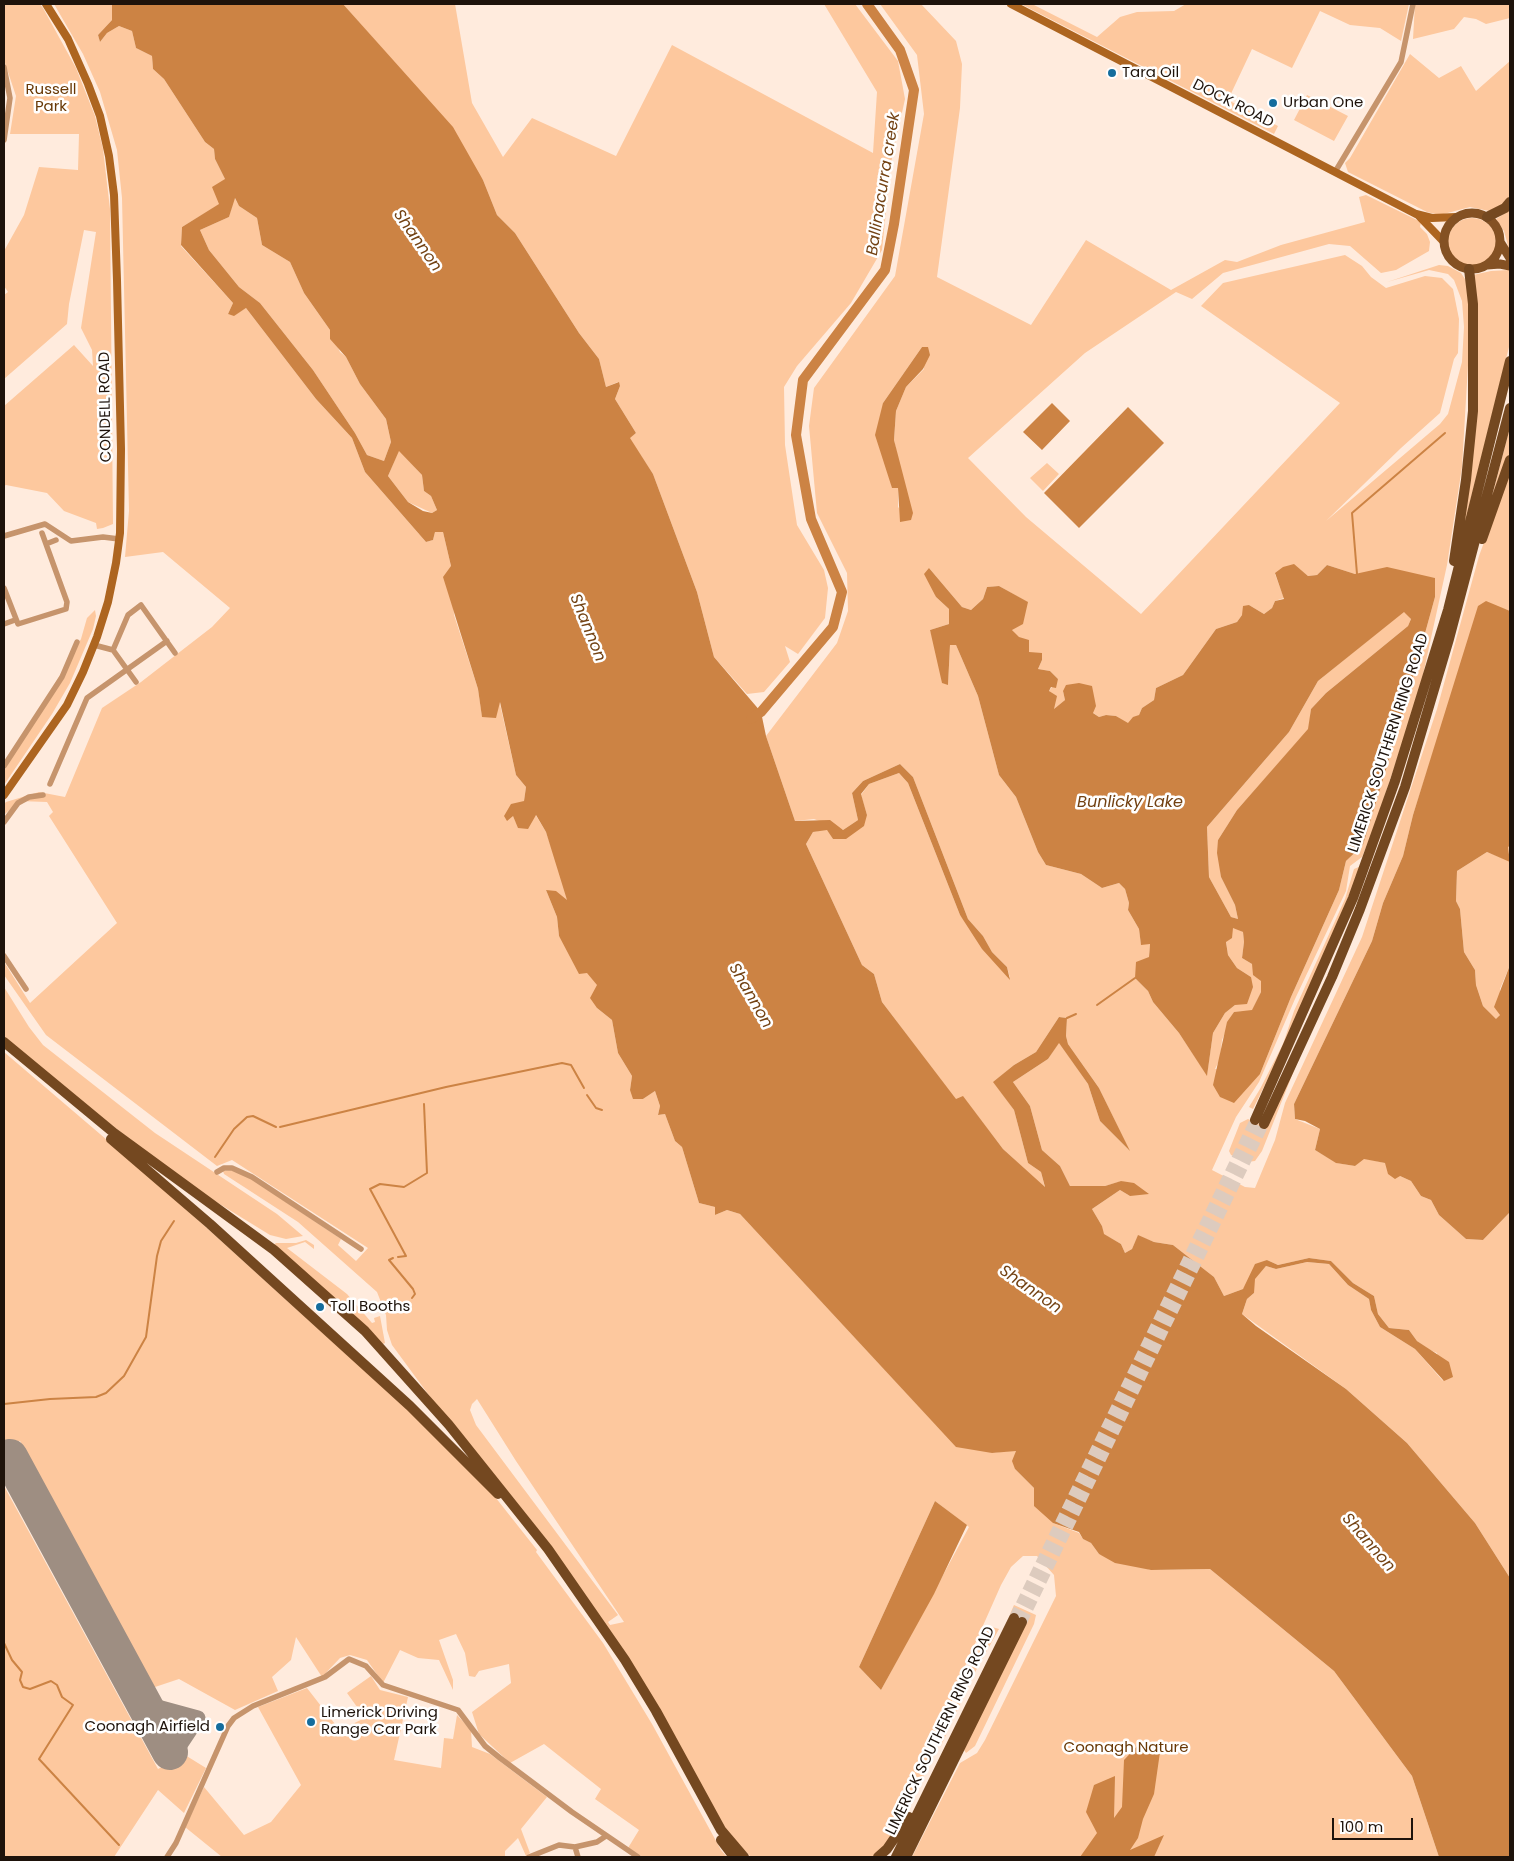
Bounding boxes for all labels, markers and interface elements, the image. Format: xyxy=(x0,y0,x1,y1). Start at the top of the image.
place label: Tara Oil xyxy=(1122,64,1179,82)
marker: Tara Oil xyxy=(1106,67,1118,79)
street label: DOCK ROAD xyxy=(1189,76,1277,132)
park label: Russell Park xyxy=(25,81,77,116)
place label: Urban One xyxy=(1283,94,1363,112)
marker: Urban One xyxy=(1267,97,1279,109)
water label: Ballinacurra creek xyxy=(863,111,905,257)
water label: Shannon xyxy=(389,206,445,276)
street label: CONDELL ROAD xyxy=(96,351,116,463)
water label: Shannon xyxy=(565,591,609,665)
street label: LIMERICK SOUTHERN RING ROAD xyxy=(1345,631,1433,855)
water label: Bunlicky Lake xyxy=(1077,793,1183,813)
water label: Shannon xyxy=(724,960,776,1032)
water label: Shannon xyxy=(995,1262,1065,1318)
place label: Toll Booths xyxy=(330,1298,410,1316)
marker: Toll Booths xyxy=(314,1301,326,1313)
water label: Shannon xyxy=(1337,1510,1399,1576)
street label: LIMERICK SOUTHERN RING ROAD xyxy=(883,1624,999,1838)
place label: Limerick Driving Range Car Park xyxy=(321,1704,438,1739)
marker: Limerick Driving Range Car Park xyxy=(305,1716,317,1728)
place label: Coonagh Airfield xyxy=(85,1718,210,1736)
marker: Coonagh Airfield xyxy=(214,1721,226,1733)
park label: Coonagh Nature xyxy=(1064,1739,1188,1757)
scale bar xyxy=(1334,1808,1415,1840)
text: 100 m xyxy=(1340,1816,1383,1837)

